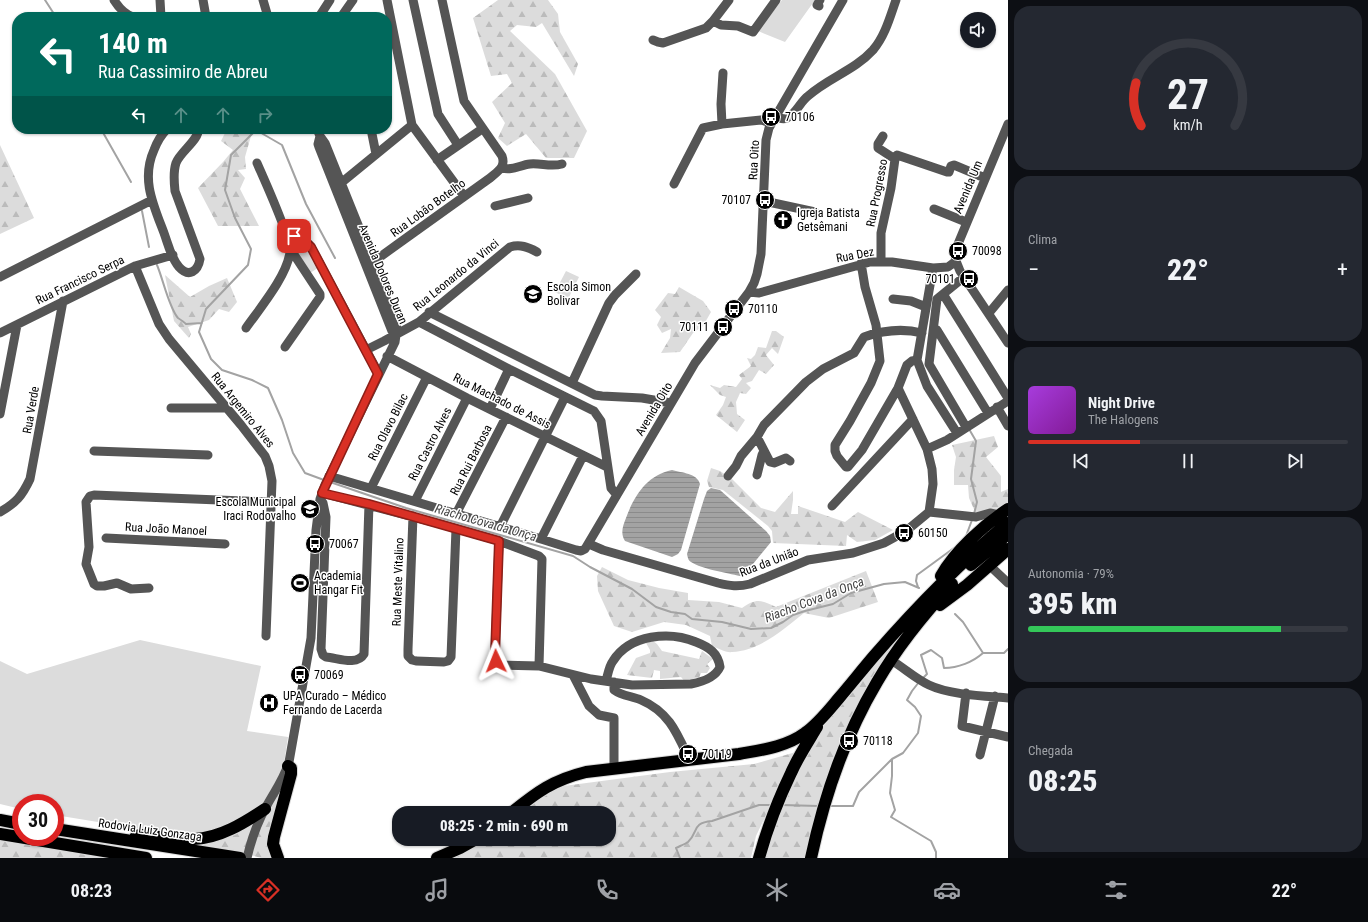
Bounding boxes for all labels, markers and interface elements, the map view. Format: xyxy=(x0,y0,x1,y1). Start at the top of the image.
map controls xyxy=(960,12,996,48)
button: sound xyxy=(960,12,996,48)
text: 140 m xyxy=(98,27,168,60)
icon: left xyxy=(32,28,84,80)
text: Rua Cassimiro de Abreu xyxy=(98,61,268,82)
text: 27 xyxy=(1167,70,1209,119)
icon: left xyxy=(128,104,150,126)
icon: ahead xyxy=(170,104,192,126)
icon: ahead xyxy=(212,104,234,126)
icon: right xyxy=(254,104,276,126)
bus stop icon: 70106 xyxy=(760,106,782,128)
place label: 70106 xyxy=(785,110,815,124)
text: km/h xyxy=(1173,117,1203,133)
street label: Rua Oito xyxy=(746,140,762,180)
street label: Rua Progresso xyxy=(864,158,890,228)
street label: Avenida Um xyxy=(951,158,985,216)
street label: Rua Lobão Botelho xyxy=(388,176,468,240)
bus stop icon: 70107 xyxy=(754,189,776,211)
place label: 70107 xyxy=(721,193,751,207)
place label: Igreja Batista Getsêmani xyxy=(797,206,860,234)
church icon: Igreja Batista Getsêmani xyxy=(772,209,794,231)
pin xyxy=(277,219,311,253)
street label: Avenida Dolores Duran xyxy=(356,222,410,326)
icon: arrive xyxy=(283,225,305,247)
text: Clima xyxy=(1028,232,1057,247)
street label: Rua Leonardo da Vinci xyxy=(410,236,502,314)
bus stop icon: 70098 xyxy=(947,240,969,262)
street label: Rua Dez xyxy=(835,244,875,266)
place label: 70098 xyxy=(972,244,1002,258)
street label: Rua Francisco Serpa xyxy=(34,252,127,307)
text: 22° xyxy=(1167,252,1209,287)
text: − xyxy=(1028,257,1039,282)
text: + xyxy=(1337,257,1348,282)
bus stop icon: 70101 xyxy=(958,268,980,290)
place label: 70101 xyxy=(925,272,955,286)
place label: Escola Simon Bolivar xyxy=(547,280,611,308)
school or university icon: Escola Simon Bolivar xyxy=(522,283,544,305)
bus stop icon: 70110 xyxy=(723,298,745,320)
place label: 70110 xyxy=(748,302,778,316)
bus stop icon: 70111 xyxy=(712,316,734,338)
place label: 70111 xyxy=(679,320,709,334)
street label: Rua Argemiro Alves xyxy=(208,370,278,450)
street label: Rua Machado de Assis xyxy=(451,370,553,432)
street label: Avenida Oito xyxy=(633,380,675,438)
street label: Rua Verde xyxy=(20,385,42,435)
street label: Rua Olavo Bilac xyxy=(365,391,411,463)
text: Night Drive xyxy=(1088,394,1155,412)
street label: Rua Castro Alves xyxy=(406,405,454,483)
text: The Halogens xyxy=(1088,412,1159,427)
street label: Rua Rui Barbosa xyxy=(447,422,495,498)
icon: previous xyxy=(1070,450,1092,472)
icon: pause xyxy=(1177,450,1199,472)
icon: next xyxy=(1284,450,1306,472)
place label: Escola Municipal Iraci Rodovalho xyxy=(216,495,296,523)
school or university icon: Escola Municipal Iraci Rodovalho xyxy=(299,498,321,520)
water label: Riacho Cova da Onça xyxy=(433,501,539,544)
street label: Rua João Manoel xyxy=(125,520,207,538)
bus stop icon: 60150 xyxy=(893,522,915,544)
place label: 60150 xyxy=(918,526,948,540)
bus stop icon: 70067 xyxy=(304,533,326,555)
place label: 70067 xyxy=(329,537,359,551)
street label: Rua Meste Vitalino xyxy=(389,537,407,627)
street label: Rua da União xyxy=(737,544,801,580)
text: Autonomia · 79% xyxy=(1028,566,1114,581)
place label: Academia Hangar Fit xyxy=(314,569,364,597)
sports icon: Academia Hangar Fit xyxy=(289,572,311,594)
water label: Riacho Cova da Onça xyxy=(762,574,866,625)
text: 395 km xyxy=(1028,586,1117,621)
position arrow xyxy=(475,640,517,682)
bus stop icon: 70069 xyxy=(289,664,311,686)
place label: 70069 xyxy=(314,668,344,682)
place label: UPA Curado – Médico Fernando de Lacerda xyxy=(283,689,386,717)
hospital icon: UPA Curado – Médico Fernando de Lacerda xyxy=(258,692,280,714)
bus stop icon: 70118 xyxy=(838,730,860,752)
place label: 70118 xyxy=(863,734,893,748)
bus stop icon: 70119 xyxy=(677,743,699,765)
text: Chegada xyxy=(1028,743,1073,758)
place label: 70119 xyxy=(702,747,732,761)
text: 08:25 xyxy=(1028,763,1097,798)
speed limit sign: 30 xyxy=(12,794,64,846)
street label: Rodovia Luiz Gonzaga xyxy=(97,816,203,844)
text: 08:25 · 2 min · 690 m xyxy=(440,817,568,835)
icon: directions xyxy=(254,876,282,904)
icon: music xyxy=(423,876,451,904)
icon: phone xyxy=(593,876,621,904)
icon: climate xyxy=(763,876,791,904)
icon: car xyxy=(933,876,961,904)
icon: filters xyxy=(1102,876,1130,904)
text: 08:23 xyxy=(71,880,112,901)
text: 22° xyxy=(1272,880,1297,901)

